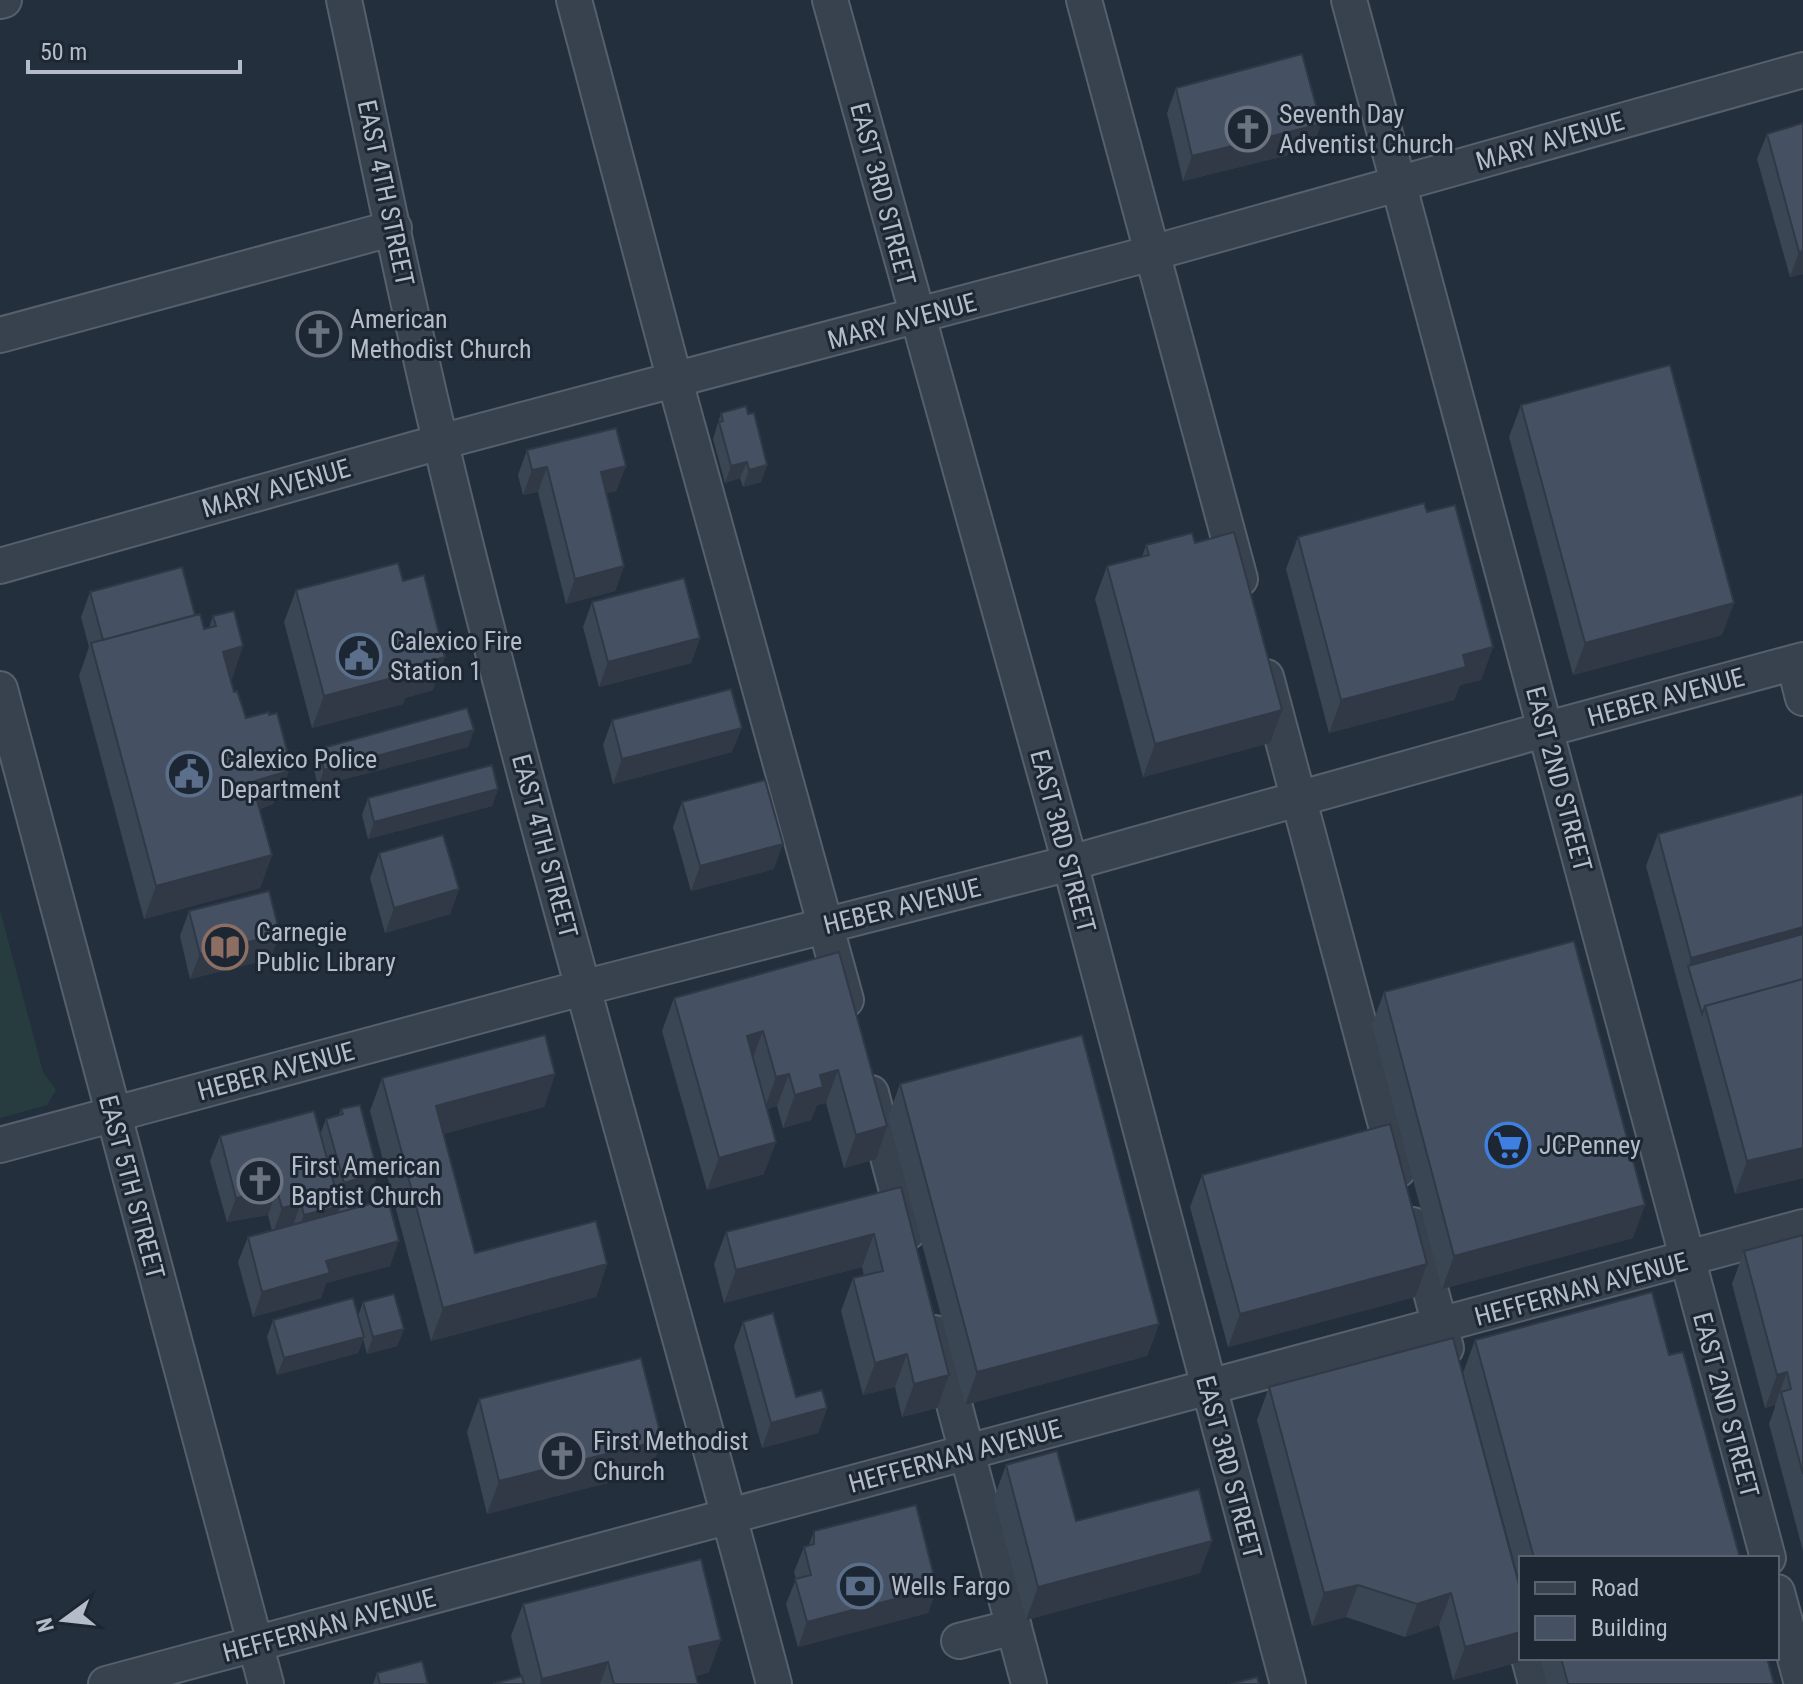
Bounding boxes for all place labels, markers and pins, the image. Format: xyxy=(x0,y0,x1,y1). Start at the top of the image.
place label: Seventh Day Adventist Church xyxy=(1279,99,1454,159)
church icon: Seventh Day Adventist Church xyxy=(1224,105,1272,153)
place label: American Methodist Church xyxy=(350,304,532,364)
church icon: American Methodist Church xyxy=(295,310,343,358)
place label: Calexico Fire Station 1 xyxy=(390,626,522,686)
public building icon: Calexico Fire Station 1 xyxy=(335,632,383,680)
place label: Calexico Police Department xyxy=(220,744,377,804)
public building icon: Calexico Police Department xyxy=(165,750,213,798)
place label: Carnegie Public Library xyxy=(256,917,396,977)
library icon: Carnegie Public Library xyxy=(201,923,249,971)
supermarket icon: JCPenney xyxy=(1484,1121,1532,1169)
place label: JCPenney xyxy=(1539,1130,1641,1160)
place label: First American Baptist Church xyxy=(291,1151,442,1211)
church icon: First American Baptist Church xyxy=(236,1157,284,1205)
place label: First Methodist Church xyxy=(593,1426,748,1486)
church icon: First Methodist Church xyxy=(538,1432,586,1480)
bank icon: Wells Fargo xyxy=(836,1562,884,1610)
place label: Wells Fargo xyxy=(891,1571,1010,1601)

